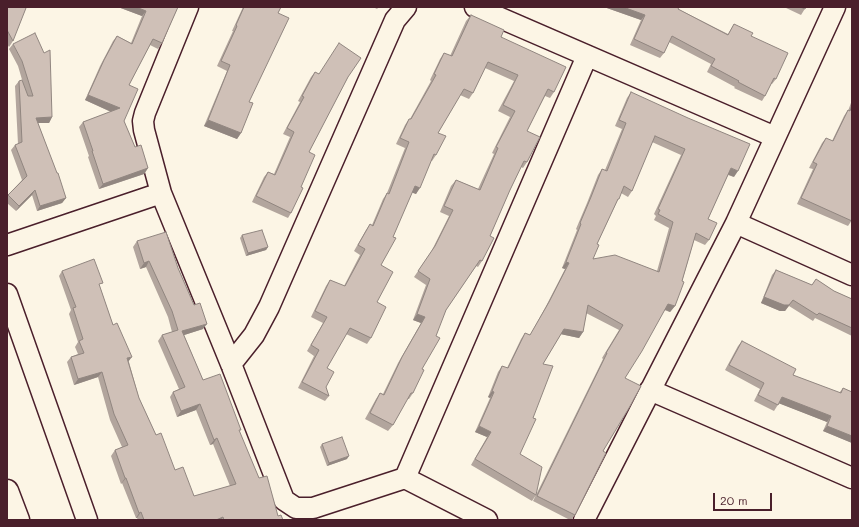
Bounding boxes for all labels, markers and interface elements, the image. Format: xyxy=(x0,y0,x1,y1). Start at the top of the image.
scale bar xyxy=(715,485,774,511)
text: 20 m xyxy=(720,492,748,508)

